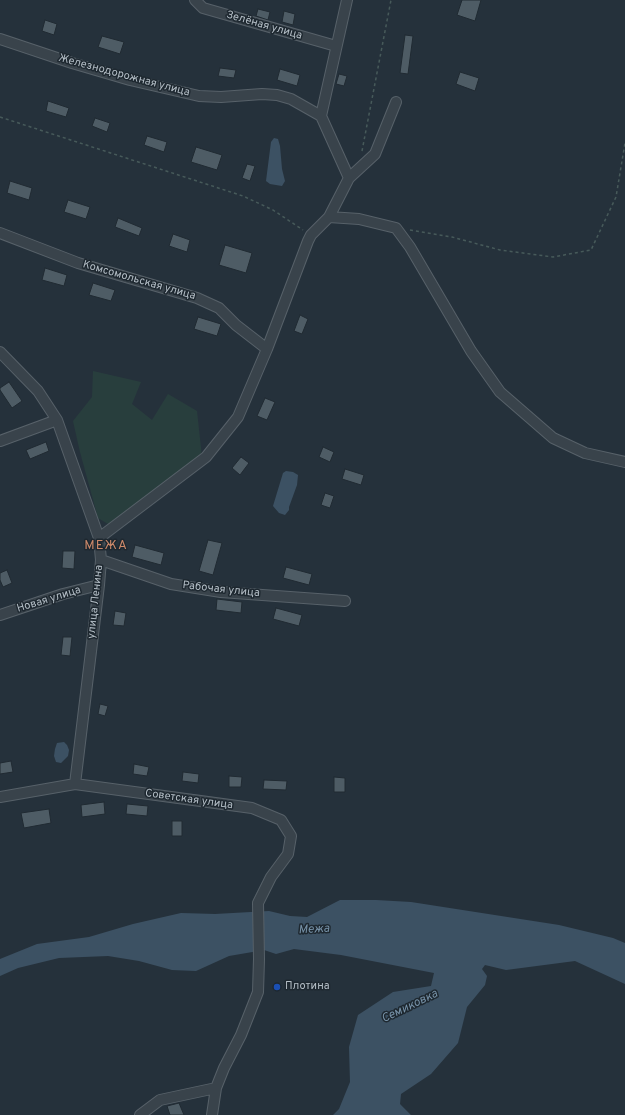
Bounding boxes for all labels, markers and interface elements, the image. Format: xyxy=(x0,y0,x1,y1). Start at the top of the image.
street label: Зелёная улица xyxy=(224,9,304,43)
street label: Железнодорожная улица xyxy=(57,52,191,100)
street label: Комсомольская улица xyxy=(81,259,197,303)
district label: МЕЖА xyxy=(84,538,128,554)
street label: улица Ленина xyxy=(86,564,106,640)
street label: Рабочая улица xyxy=(182,579,260,601)
street label: Новая улица xyxy=(15,584,83,616)
street label: Советская улица xyxy=(144,787,234,813)
water label: Межа xyxy=(298,922,330,938)
place label: Плотина xyxy=(285,980,329,994)
marker: Плотина xyxy=(272,982,282,992)
water label: Семиковка xyxy=(379,987,441,1027)

